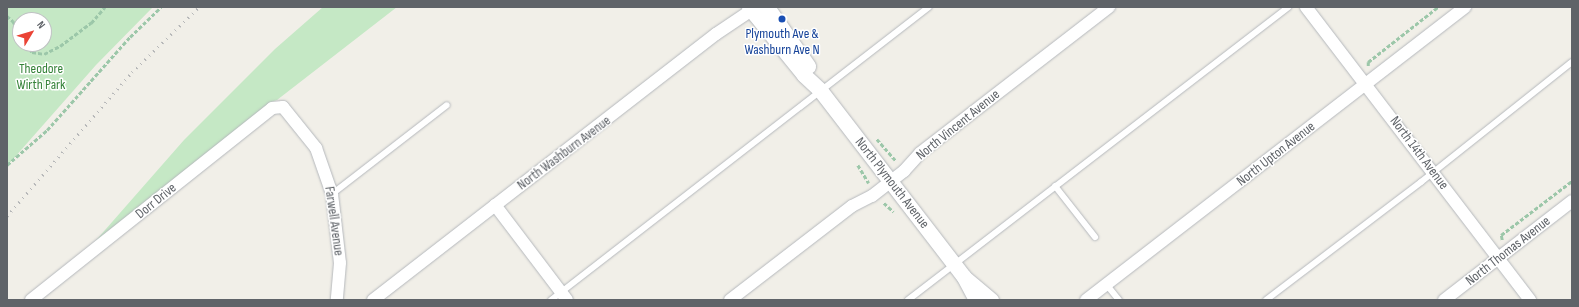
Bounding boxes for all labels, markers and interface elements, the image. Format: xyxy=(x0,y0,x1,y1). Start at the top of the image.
north arrow xyxy=(12,12,52,52)
marker: Plymouth Ave & Washburn Ave N xyxy=(777,14,787,24)
text: N xyxy=(34,19,48,31)
place label: Plymouth Ave & Washburn Ave N xyxy=(744,26,820,58)
park label: Theodore Wirth Park xyxy=(17,61,65,94)
street label: North Vincent Avenue xyxy=(913,86,1003,164)
street label: North Washburn Avenue xyxy=(514,112,614,194)
street label: North 14th Avenue xyxy=(1386,113,1452,193)
street label: North Upton Avenue xyxy=(1233,118,1319,190)
street label: North Plymouth Avenue xyxy=(851,134,933,232)
street label: Dorr Drive xyxy=(132,180,180,222)
street label: Farwell Avenue xyxy=(321,185,347,257)
street label: North Thomas Avenue xyxy=(1462,213,1554,289)

